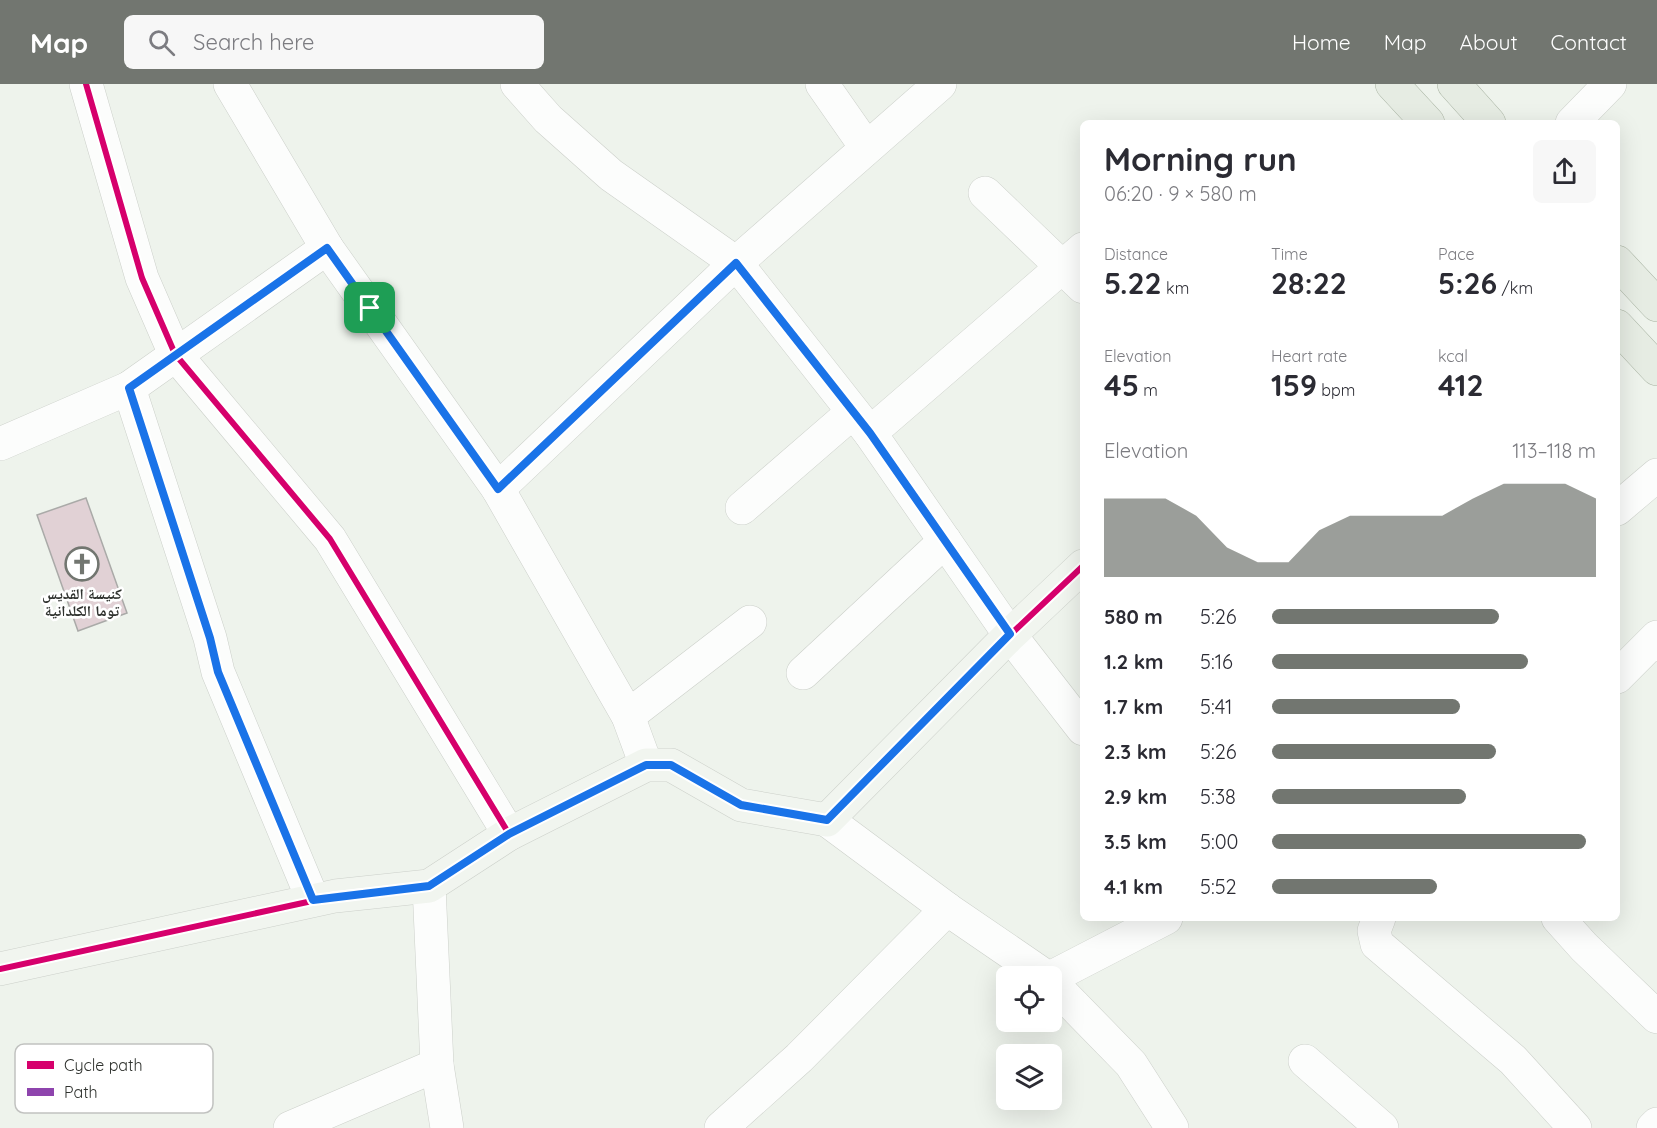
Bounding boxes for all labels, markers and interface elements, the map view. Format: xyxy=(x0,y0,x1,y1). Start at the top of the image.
search box xyxy=(124,15,544,69)
text: Map xyxy=(30,25,88,60)
icon: search xyxy=(145,26,178,59)
text: Search here xyxy=(193,28,315,56)
text: Home xyxy=(1292,29,1351,55)
text: Map xyxy=(1384,29,1427,55)
text: About xyxy=(1460,29,1518,55)
text: Contact xyxy=(1551,29,1627,55)
text: Morning run xyxy=(1104,138,1297,179)
button: share xyxy=(1533,140,1596,203)
text: 06:20 · 9 × 580 m xyxy=(1104,181,1257,206)
text: Distance xyxy=(1104,244,1168,264)
text: Time xyxy=(1271,244,1308,264)
text: Pace xyxy=(1438,244,1474,264)
text: 5.22 xyxy=(1104,264,1162,302)
text: 28:22 xyxy=(1271,264,1347,302)
text: 5:26 xyxy=(1438,264,1497,302)
text: km xyxy=(1162,278,1189,298)
text: /km xyxy=(1497,278,1533,298)
pin xyxy=(344,282,395,333)
icon: arrive xyxy=(353,291,386,324)
text: Elevation xyxy=(1104,346,1171,366)
text: Heart rate xyxy=(1271,346,1347,366)
text: kcal xyxy=(1438,346,1468,366)
text: 45 xyxy=(1104,366,1139,404)
text: 159 xyxy=(1271,366,1317,404)
text: 412 xyxy=(1438,366,1483,404)
text: m xyxy=(1139,380,1158,400)
text: bpm xyxy=(1317,380,1355,400)
text: Elevation xyxy=(1104,438,1188,463)
text: 113–118 m xyxy=(1512,438,1596,463)
church icon: كنيسة القديس توما الكلدانية xyxy=(64,546,100,582)
place label: كنيسة القديس توما الكلدانية xyxy=(42,584,122,620)
text: 580 m xyxy=(1104,604,1163,629)
text: 5:26 xyxy=(1200,604,1236,629)
text: 1.2 km xyxy=(1104,649,1164,674)
text: 5:16 xyxy=(1200,649,1233,674)
text: 1.7 km xyxy=(1104,694,1163,719)
text: 5:41 xyxy=(1200,694,1232,719)
text: 2.3 km xyxy=(1104,739,1167,764)
text: 5:26 xyxy=(1200,739,1236,764)
text: 2.9 km xyxy=(1104,784,1167,809)
text: 5:38 xyxy=(1200,784,1236,809)
text: 3.5 km xyxy=(1104,829,1167,854)
text: 5:00 xyxy=(1200,829,1238,854)
text: 4.1 km xyxy=(1104,874,1163,899)
text: 5:52 xyxy=(1200,874,1237,899)
map controls xyxy=(996,966,1062,1110)
button: locate xyxy=(996,966,1062,1032)
legend xyxy=(15,1044,213,1113)
button: layers xyxy=(996,1044,1062,1110)
text: Cycle path xyxy=(64,1055,143,1075)
text: Path xyxy=(64,1082,98,1102)

